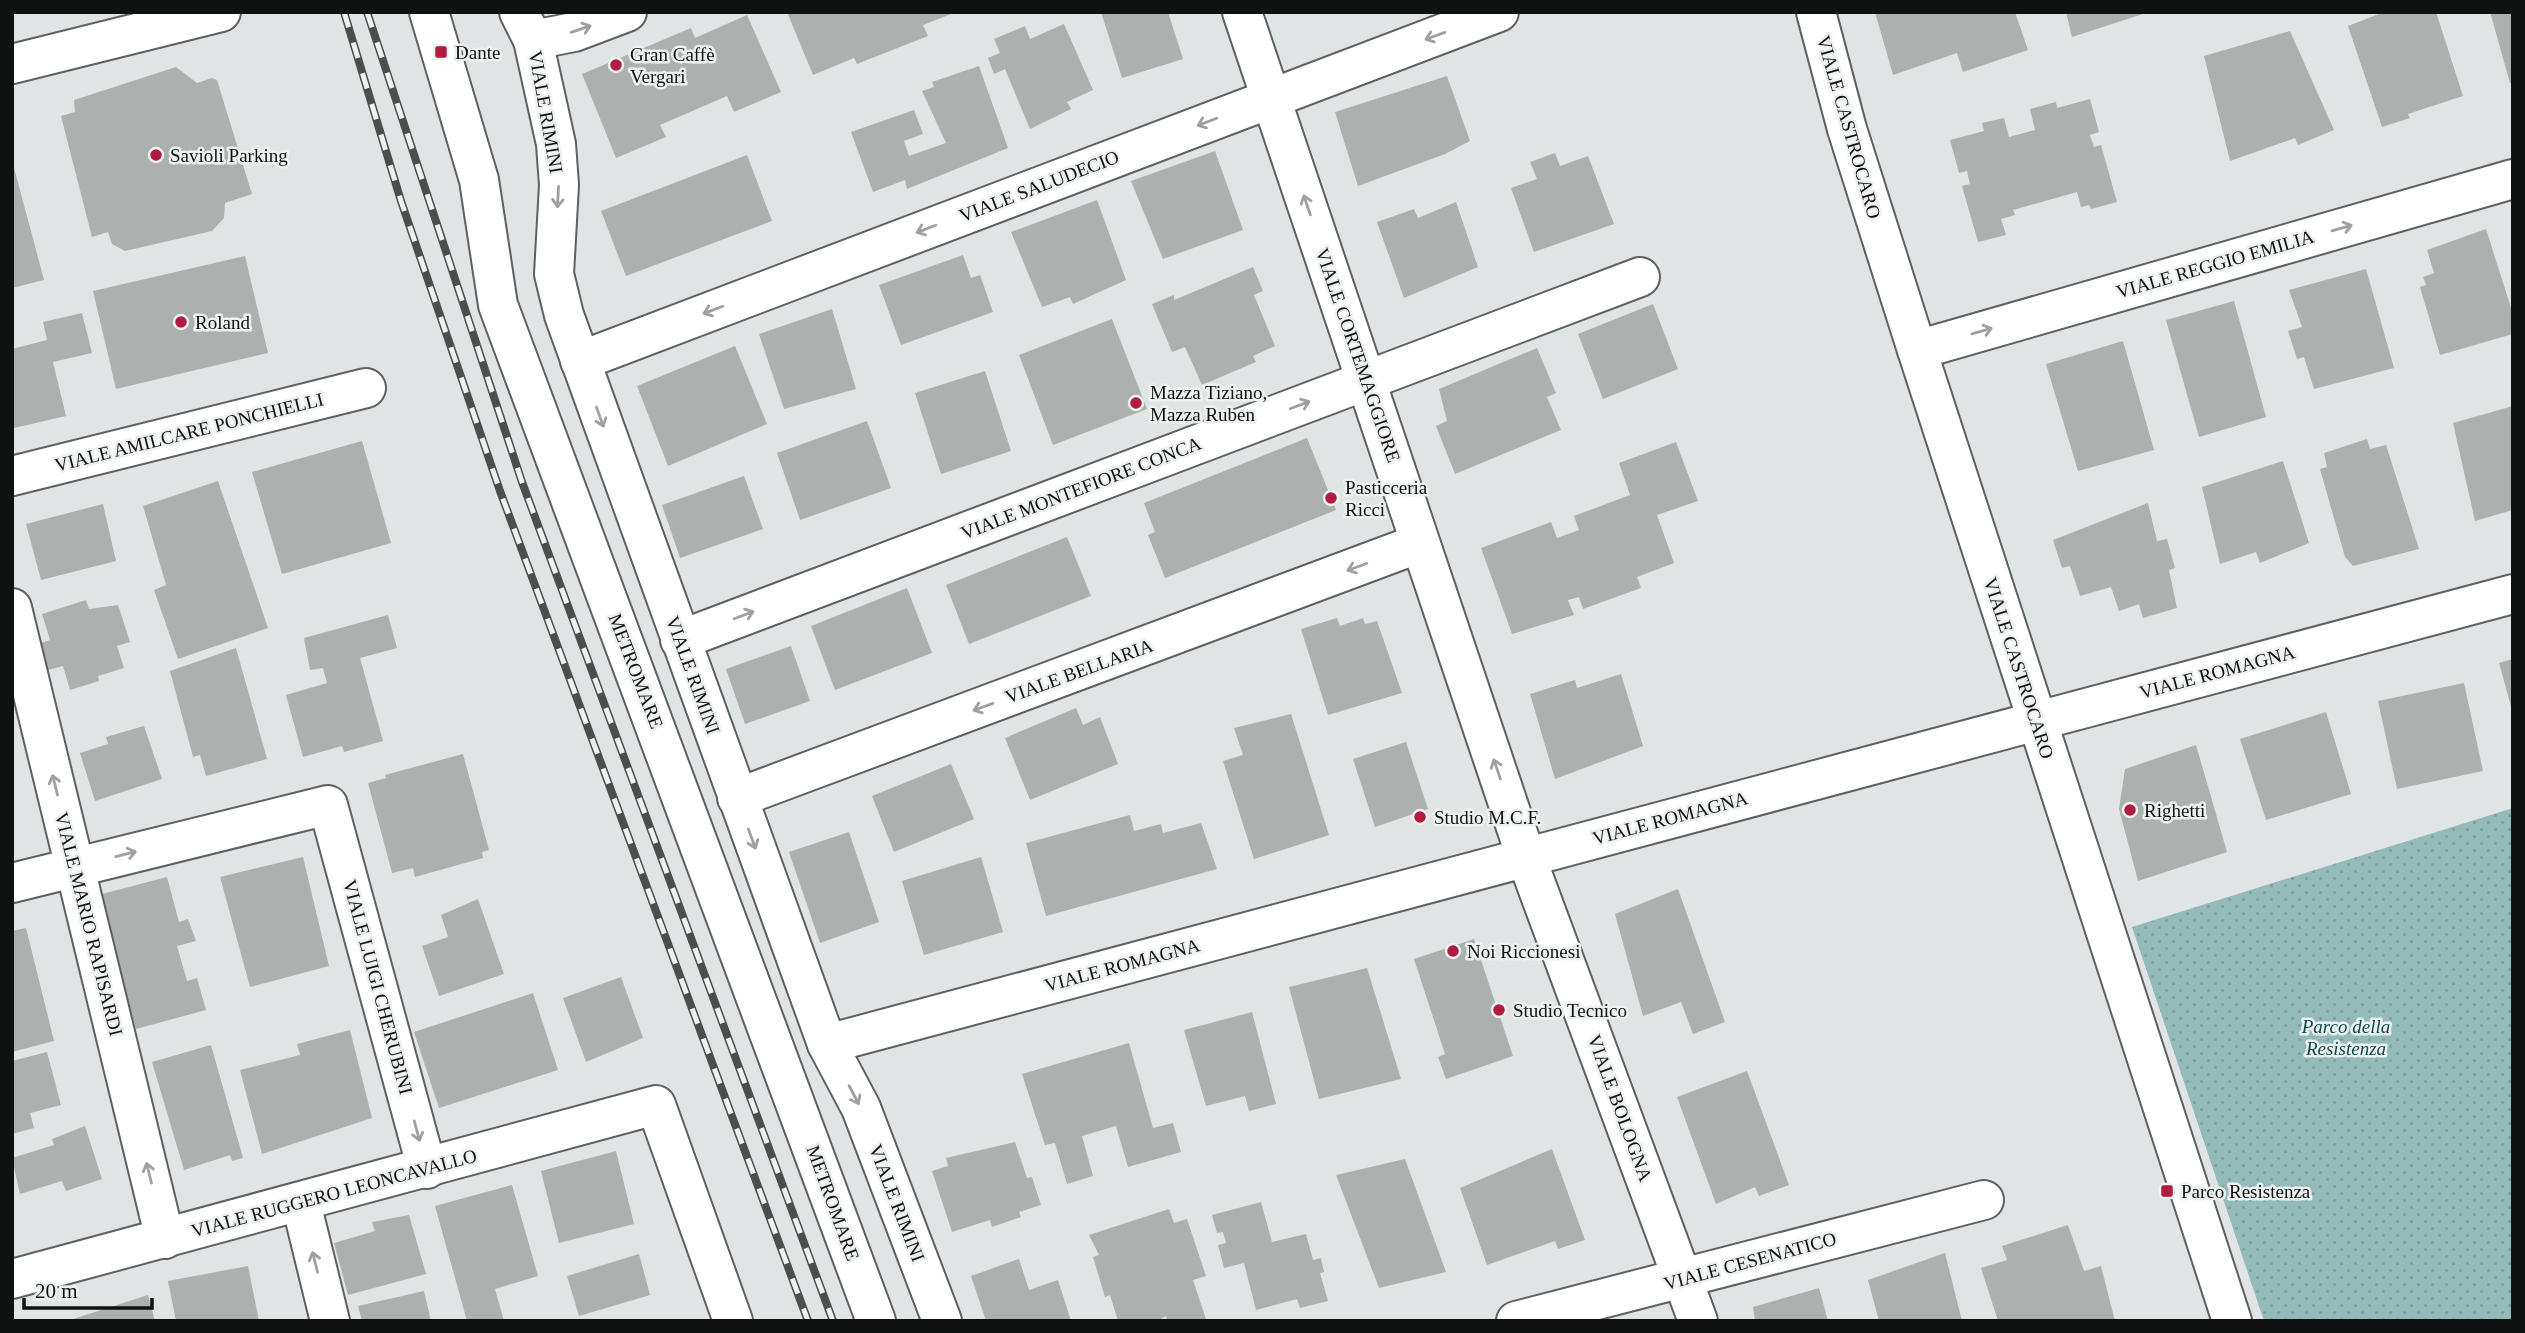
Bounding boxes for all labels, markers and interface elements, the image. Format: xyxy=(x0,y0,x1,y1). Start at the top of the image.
one-way arrow xyxy=(569,22,591,34)
one-way arrow xyxy=(1424,31,1446,43)
street label: VIALE CASTROCARO xyxy=(1813,33,1885,221)
place label: Dante xyxy=(455,42,500,63)
marker: Dante xyxy=(433,44,449,60)
place label: Gran Caffè Vergari xyxy=(630,44,715,87)
street label: VIALE RIMINI xyxy=(525,49,567,175)
marker: Gran Caffè Vergari xyxy=(608,57,624,73)
one-way arrow xyxy=(1197,116,1218,129)
place label: Savioli Parking xyxy=(170,145,288,166)
street label: VIALE SALUDECIO xyxy=(956,146,1122,226)
marker: Savioli Parking xyxy=(148,147,164,163)
one-way arrow xyxy=(552,185,565,208)
one-way arrow xyxy=(1300,194,1313,216)
one-way arrow xyxy=(2331,220,2353,233)
one-way arrow xyxy=(915,224,937,237)
street label: VIALE REGGIO EMILIA xyxy=(2114,226,2317,302)
street label: VIALE CORTEMAGGIORE xyxy=(1311,245,1405,465)
one-way arrow xyxy=(703,305,725,318)
place label: Roland xyxy=(195,312,250,333)
marker: Roland xyxy=(173,314,189,330)
one-way arrow xyxy=(1971,323,1993,336)
place label: Mazza Tiziano, Mazza Ruben xyxy=(1150,382,1267,425)
street label: VIALE AMILCARE PONCHIELLI xyxy=(52,388,326,476)
marker: Mazza Tiziano, Mazza Ruben xyxy=(1128,395,1144,411)
one-way arrow xyxy=(1289,398,1311,411)
one-way arrow xyxy=(595,406,607,428)
street label: VIALE MONTEFIORE CONCA xyxy=(958,432,1204,544)
place label: Pasticceria Ricci xyxy=(1345,477,1428,520)
marker: Pasticceria Ricci xyxy=(1323,490,1339,506)
one-way arrow xyxy=(1346,562,1368,574)
street label: VIALE CASTROCARO xyxy=(1980,575,2058,761)
one-way arrow xyxy=(732,608,754,621)
street label: METROMARE xyxy=(604,611,668,731)
street label: VIALE RIMINI xyxy=(662,613,724,737)
street label: VIALE BELLARIA xyxy=(1002,634,1156,707)
street label: VIALE ROMAGNA xyxy=(2137,641,2297,703)
one-way arrow xyxy=(972,701,994,714)
one-way arrow xyxy=(1490,758,1503,780)
one-way arrow xyxy=(48,774,61,797)
street label: VIALE ROMAGNA xyxy=(1590,787,1750,849)
place label: Righetti xyxy=(2144,800,2205,821)
marker: Righetti xyxy=(2122,802,2138,818)
place label: Studio M.C.F. xyxy=(1434,807,1541,828)
marker: Studio M.C.F. xyxy=(1412,809,1428,825)
street label: VIALE MARIO RAPISARDI xyxy=(51,810,127,1038)
one-way arrow xyxy=(747,827,759,849)
one-way arrow xyxy=(114,847,137,861)
street label: VIALE LUIGI CHERUBINI xyxy=(339,877,417,1097)
street label: VIALE ROMAGNA xyxy=(1042,934,1202,996)
place label: Noi Riccionesi xyxy=(1467,941,1580,962)
marker: Noi Riccionesi xyxy=(1445,943,1461,959)
place label: Studio Tecnico xyxy=(1513,1000,1627,1021)
marker: Studio Tecnico xyxy=(1491,1002,1507,1018)
park label: Parco della Resistenza xyxy=(2301,1016,2390,1059)
street label: VIALE BOLOGNA xyxy=(1584,1032,1656,1184)
one-way arrow xyxy=(848,1084,861,1105)
one-way arrow xyxy=(411,1120,424,1142)
street label: VIALE RIMINI xyxy=(865,1141,929,1265)
street label: METROMARE xyxy=(802,1142,864,1264)
street label: VIALE RUGGERO LEONCAVALLO xyxy=(189,1145,479,1241)
one-way arrow xyxy=(142,1162,155,1184)
place label: Parco Resistenza xyxy=(2181,1181,2311,1202)
marker: Parco Resistenza xyxy=(2159,1183,2175,1199)
street label: VIALE CESENATICO xyxy=(1661,1228,1839,1294)
one-way arrow xyxy=(308,1251,321,1274)
scale bar xyxy=(24,1266,152,1310)
text: 20 m xyxy=(35,1279,78,1303)

